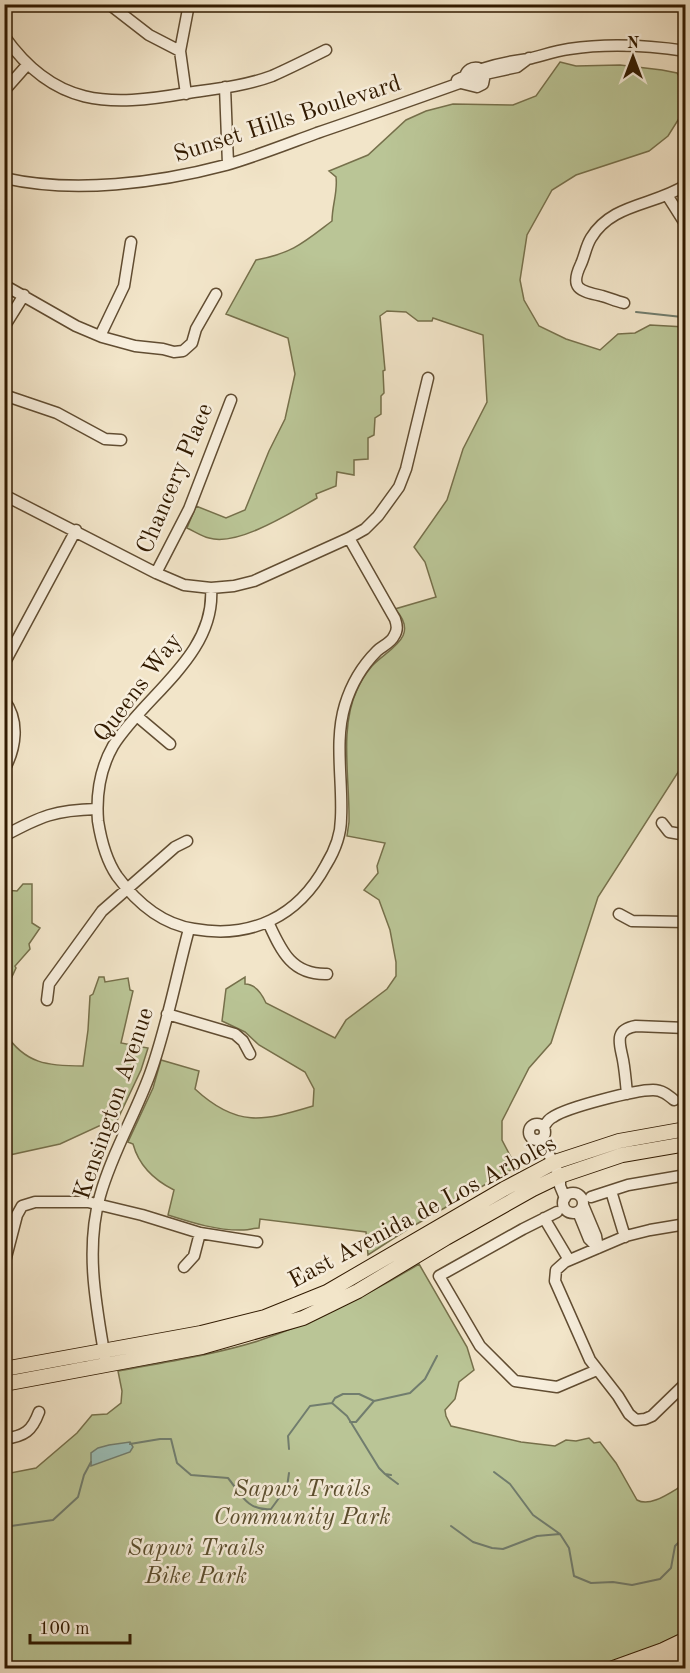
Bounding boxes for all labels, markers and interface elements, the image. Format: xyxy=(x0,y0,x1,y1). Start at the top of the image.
north arrow xyxy=(603,27,663,87)
text: N xyxy=(627,36,640,52)
street label: Sunset Hills Boulevard xyxy=(171,72,404,168)
street label: Chancery Place xyxy=(133,400,218,558)
street label: Queens Way xyxy=(90,629,187,747)
street label: Kensington Avenue xyxy=(71,1005,159,1203)
street label: East Avenida de Los Arboles xyxy=(285,1132,561,1294)
park label: Sapwi Trails Community Park xyxy=(213,1478,391,1530)
park label: Sapwi Trails Bike Park xyxy=(127,1537,265,1589)
scale bar xyxy=(30,1607,130,1645)
text: 100 m xyxy=(39,1620,90,1638)

